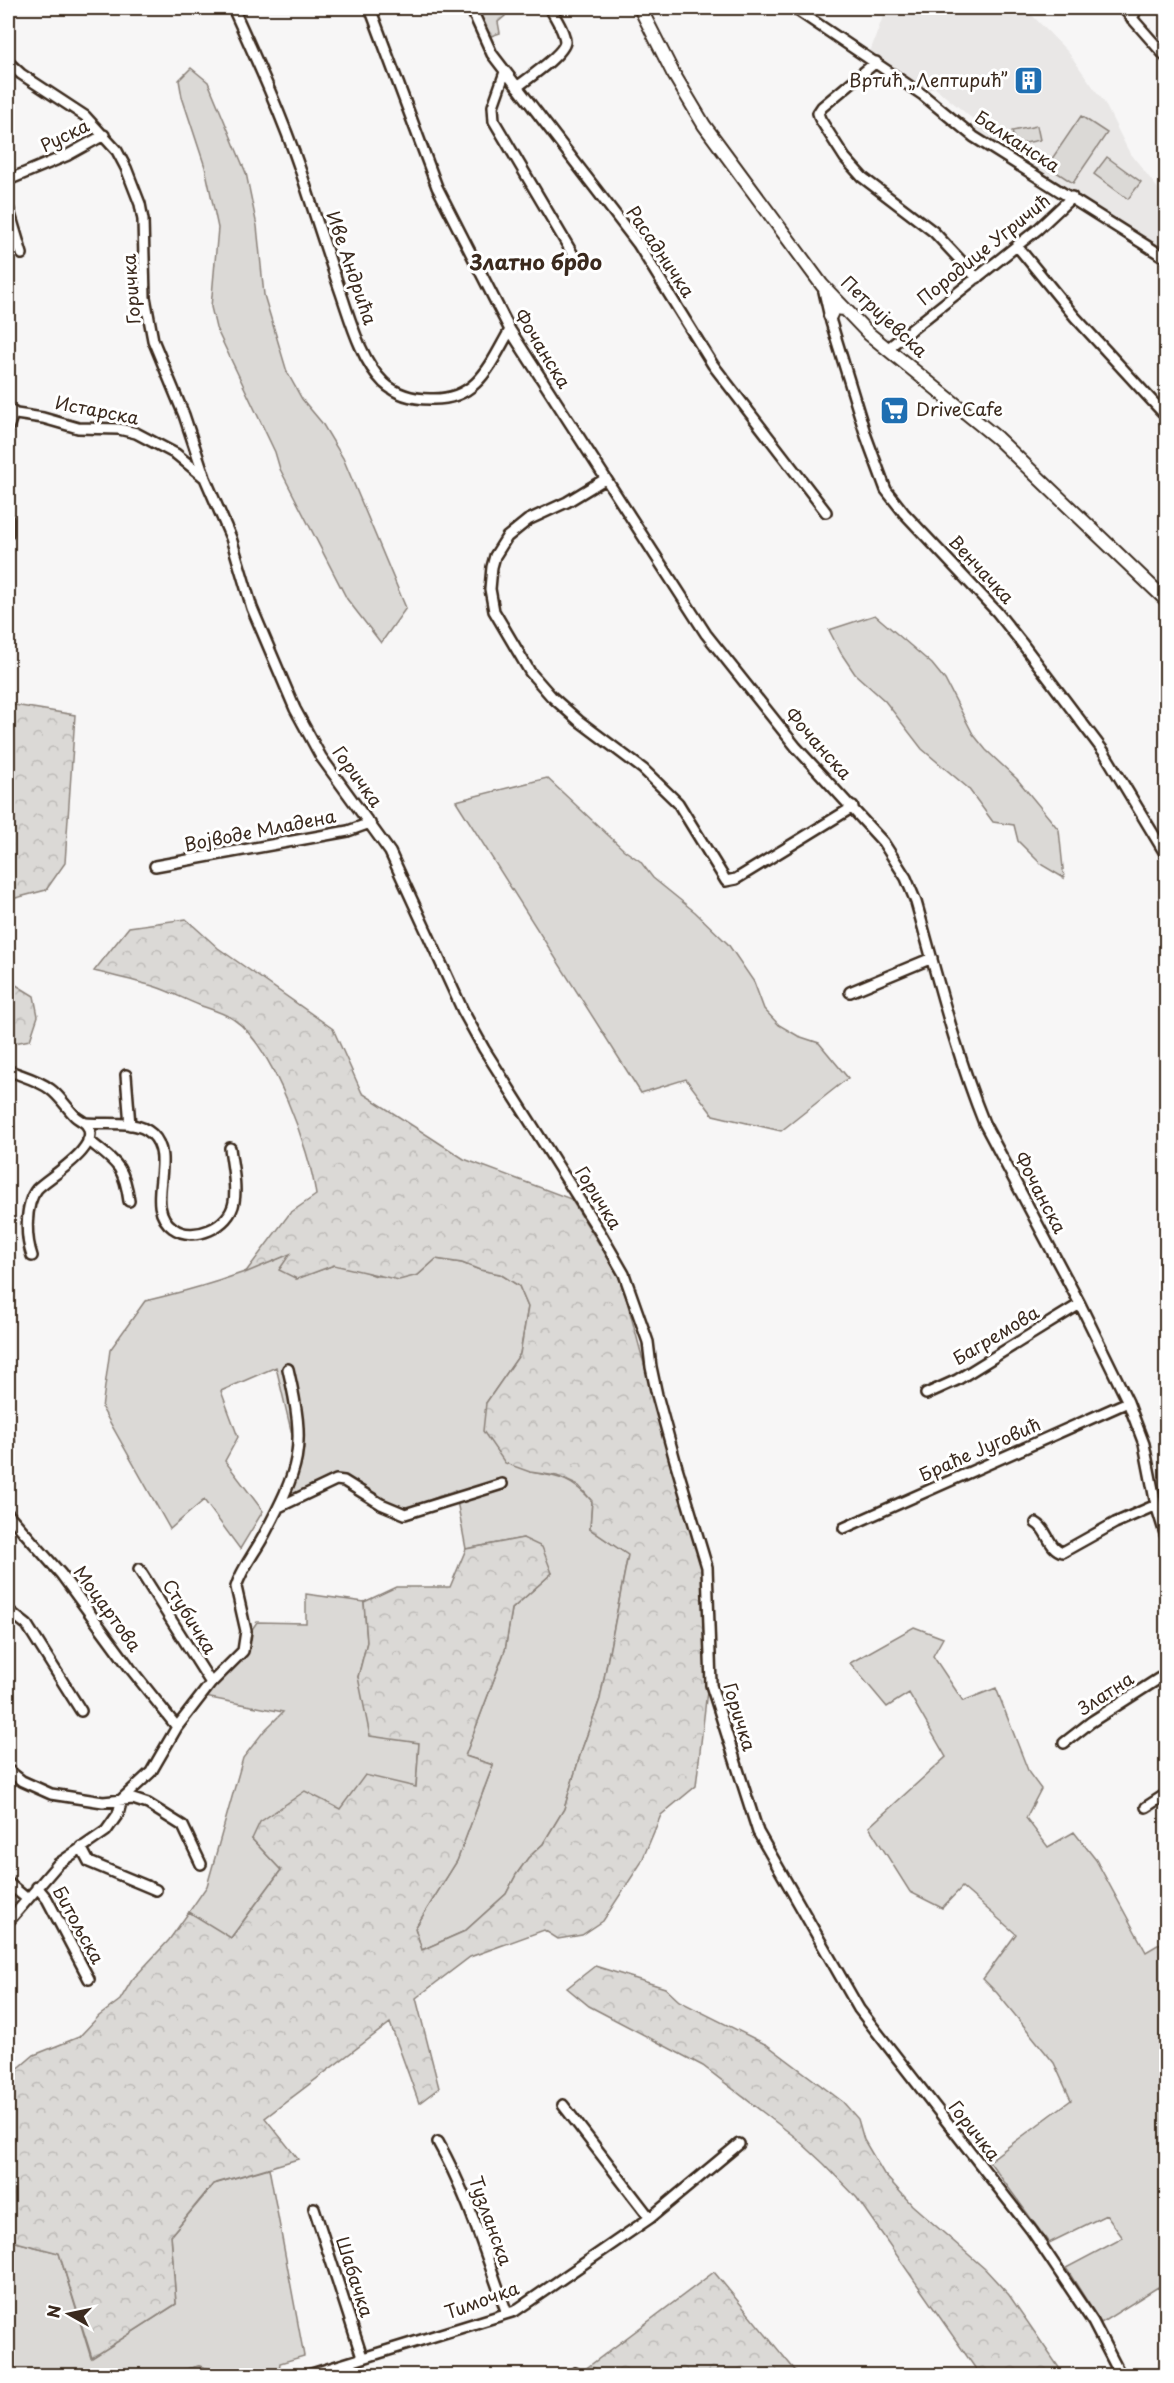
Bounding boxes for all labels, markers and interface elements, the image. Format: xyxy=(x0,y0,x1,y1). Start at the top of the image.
building icon: Вртић „Лептирић” xyxy=(1013,65,1045,97)
place label: Вртић „Лептирић” xyxy=(849,66,1008,93)
street label: Балканска xyxy=(970,103,1066,179)
street label: Руска xyxy=(35,111,94,158)
street label: Породице Угричић xyxy=(911,187,1055,311)
street label: Расадничка xyxy=(621,200,702,303)
street label: Иве Андрића xyxy=(320,207,385,329)
district label: Златно брдо xyxy=(469,245,602,277)
street label: Горичка xyxy=(115,252,146,325)
street label: Петријевска xyxy=(836,269,935,364)
street label: Фочанска xyxy=(508,303,579,394)
street label: Истарска xyxy=(53,388,142,431)
supermarket icon: DriveCafe xyxy=(879,394,911,426)
place label: DriveCafe xyxy=(916,395,1003,422)
street label: Венчачка xyxy=(943,529,1022,610)
street label: Фочанска xyxy=(779,701,859,786)
street label: Горичка xyxy=(327,740,390,813)
street label: Војводе Младена xyxy=(182,801,339,857)
street label: Фочанска xyxy=(1009,1147,1074,1239)
street label: Горичка xyxy=(569,1160,630,1235)
street label: Багремова xyxy=(947,1298,1044,1371)
street label: Браће Југовић xyxy=(914,1410,1044,1487)
street label: Моцартова xyxy=(68,1560,149,1657)
street label: Стубичка xyxy=(157,1573,224,1660)
street label: Златна xyxy=(1071,1664,1139,1722)
street label: Горичка xyxy=(717,1679,764,1755)
street label: Битољска xyxy=(47,1880,112,1969)
street label: Горичка xyxy=(943,2094,1008,2167)
street label: Тузланска xyxy=(463,2172,520,2270)
street label: Шабачка xyxy=(330,2233,381,2321)
street label: Тимочка xyxy=(441,2273,523,2326)
north arrow xyxy=(39,2284,99,2344)
text: N xyxy=(40,2303,66,2320)

